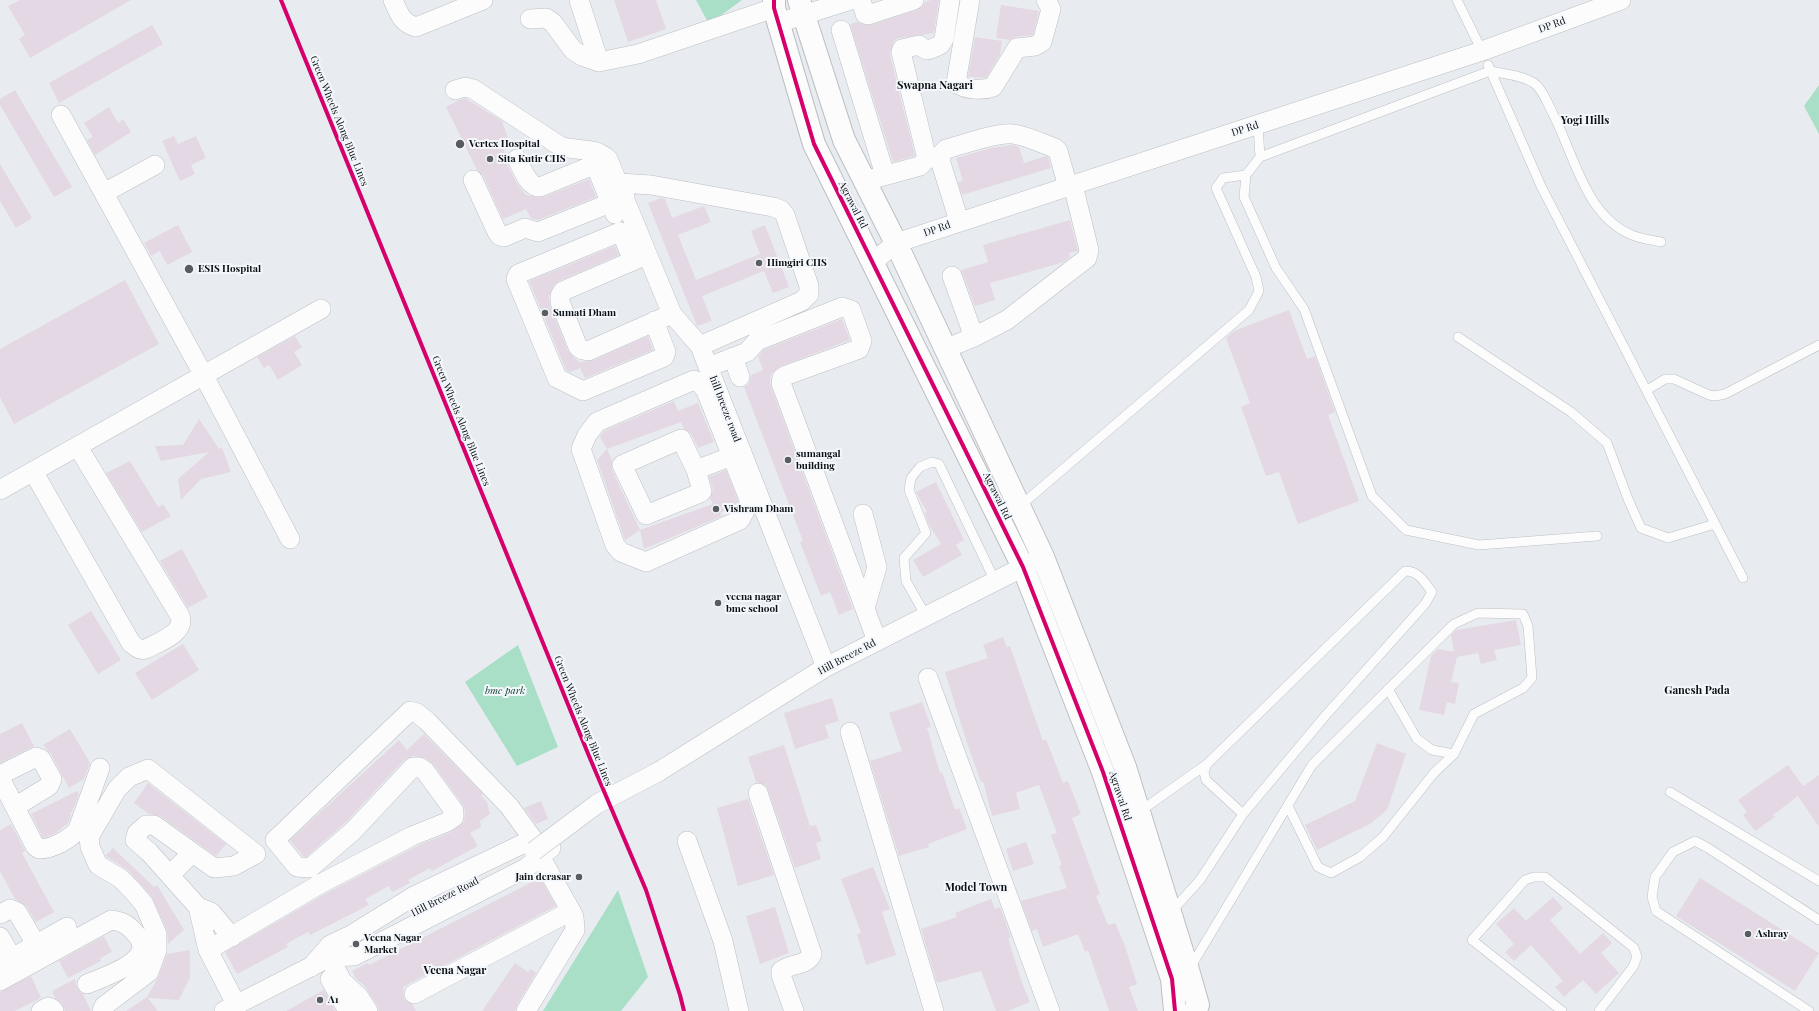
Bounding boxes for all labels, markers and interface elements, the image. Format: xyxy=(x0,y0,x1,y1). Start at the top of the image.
street label: DP Rd xyxy=(1537,15,1567,35)
street label: Green Wheels Along Blue Lines xyxy=(307,54,371,188)
district label: Swapna Nagari xyxy=(897,79,973,93)
district label: Yogi Hills xyxy=(1561,114,1609,128)
street label: DP Rd xyxy=(1230,119,1260,139)
marker: Vertex Hospital xyxy=(454,138,466,150)
place label: Vertex Hospital xyxy=(469,138,540,150)
place label: Sita Kutir CHS xyxy=(498,153,566,165)
marker: Sita Kutir CHS xyxy=(485,154,495,164)
street label: Agrawal Rd xyxy=(836,179,870,231)
street label: DP Rd xyxy=(922,219,952,239)
place label: Himgiri CHS xyxy=(767,257,827,269)
marker: Himgiri CHS xyxy=(754,258,764,268)
marker: ESIS Hospital xyxy=(183,263,195,275)
place label: ESIS Hospital xyxy=(198,263,261,275)
place label: Sumati Dham xyxy=(553,307,616,319)
marker: Sumati Dham xyxy=(540,308,550,318)
street label: Green Wheels Along Blue Lines xyxy=(429,354,493,488)
street label: hill breeze road xyxy=(707,374,743,444)
place label: sumangal building xyxy=(796,448,841,472)
marker: sumangal building xyxy=(783,455,793,465)
street label: Agrawal Rd xyxy=(980,470,1014,522)
place label: Vishram Dham xyxy=(724,503,793,515)
marker: Vishram Dham xyxy=(711,504,721,514)
place label: veena nagar bmc school xyxy=(726,591,781,614)
marker: veena nagar bmc school xyxy=(713,598,723,608)
street label: Hill Breeze Rd xyxy=(816,637,878,677)
street label: Green Wheels Along Blue Lines xyxy=(551,654,615,788)
district label: Ganesh Pada xyxy=(1664,684,1730,698)
park label: bmc park xyxy=(485,685,525,697)
street label: Agrawal Rd xyxy=(1106,770,1134,822)
place label: Jain derasar xyxy=(515,871,571,883)
marker: Jain derasar xyxy=(574,872,584,882)
street label: Hill Breeze Road xyxy=(409,875,481,919)
district label: Model Town xyxy=(945,881,1007,895)
place label: Ashray xyxy=(1756,928,1788,940)
marker: Ashray xyxy=(1743,929,1753,939)
place label: Veena Nagar Market xyxy=(364,932,421,956)
marker: Veena Nagar Market xyxy=(351,939,361,949)
district label: Veena Nagar xyxy=(424,964,486,978)
place label: A1 xyxy=(328,994,338,1006)
marker: A1 xyxy=(315,995,325,1005)

